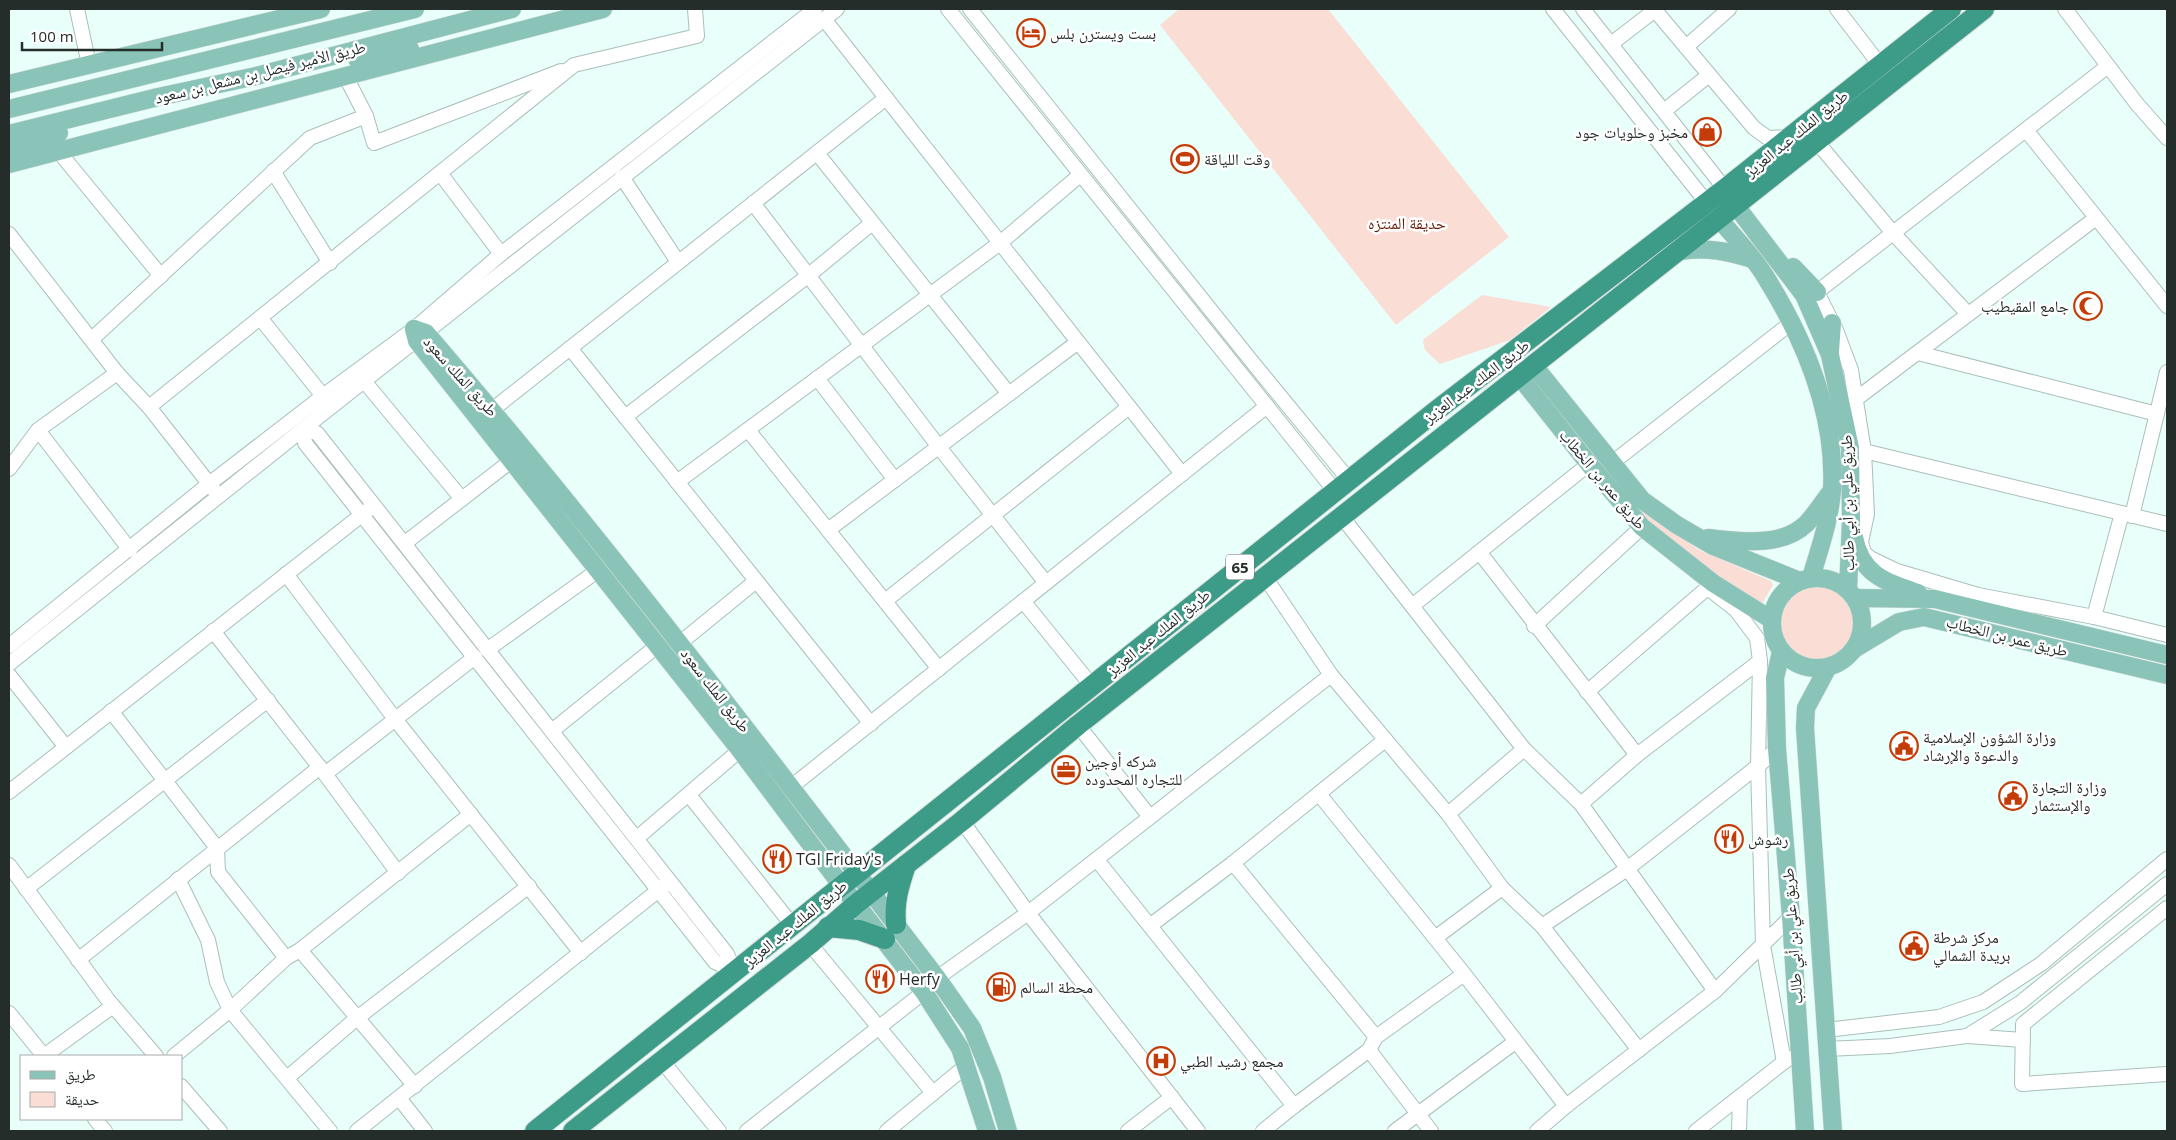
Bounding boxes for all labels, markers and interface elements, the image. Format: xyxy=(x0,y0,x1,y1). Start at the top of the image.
hotel icon: بست ويسترن بلس xyxy=(1016,18,1046,48)
scale bar xyxy=(22,20,162,52)
place label: بست ويسترن بلس xyxy=(1050,22,1156,44)
text: 100 m xyxy=(30,26,74,46)
street label: طريق الأمير فيصل بن مشعل بن سعود xyxy=(152,35,368,109)
street label: طريق الملك عبد العزيز xyxy=(1739,84,1852,182)
shop icon: مخبز وحلويات جود xyxy=(1692,117,1722,147)
place label: مخبز وحلويات جود xyxy=(1575,121,1688,143)
sports icon: وقت اللياقة xyxy=(1170,144,1200,174)
place label: وقت اللياقة xyxy=(1204,148,1270,170)
park label: حديقة المنتزه xyxy=(1368,212,1446,234)
mosque icon: جامع المقيطيب xyxy=(2073,291,2103,321)
place label: جامع المقيطيب xyxy=(1981,295,2069,317)
street label: طريق الملك سعود xyxy=(419,331,503,421)
street label: طريق الملك عبد العزيز xyxy=(1418,334,1533,429)
street label: طريق عمر بن الخطاب xyxy=(1555,424,1651,534)
street label: طريق علي بن أبي طالب xyxy=(1835,435,1861,571)
road number: 65 xyxy=(1226,554,1254,580)
street label: طريق الملك عبد العزيز xyxy=(1101,583,1214,681)
street label: طريق عمر بن الخطاب xyxy=(1944,610,2070,662)
street label: طريق الملك سعود xyxy=(676,643,756,737)
place label: وزارة الشؤون الإسلامية والدعوة والإرشاد xyxy=(1923,726,2056,766)
public building icon: وزارة الشؤون الإسلامية والدعوة والإرشاد xyxy=(1889,731,1919,761)
place label: شركه أوجين للتجاره المحدوده xyxy=(1085,750,1182,790)
office icon: شركه أوجين للتجاره المحدوده xyxy=(1051,755,1081,785)
place label: وزارة التجارة والإستثمار xyxy=(2031,776,2107,816)
public building icon: وزارة التجارة والإستثمار xyxy=(1998,781,2028,811)
restaurant icon: رشوش xyxy=(1714,824,1744,854)
place label: رشوش xyxy=(1748,828,1788,850)
restaurant icon: TGI Friday's xyxy=(762,844,792,874)
place label: TGI Friday's xyxy=(796,848,882,870)
street label: طريق علي بن أبي طالب xyxy=(1776,867,1810,1005)
street label: طريق الملك عبد العزيز xyxy=(738,874,851,972)
place label: مركز شرطة بريدة الشمالي xyxy=(1933,926,2010,968)
public building icon: مركز شرطة بريدة الشمالي xyxy=(1899,931,1929,961)
restaurant icon: Herfy xyxy=(865,964,895,994)
place label: Herfy xyxy=(899,968,941,990)
fuel station icon: محطة السالم xyxy=(986,972,1016,1002)
place label: محطة السالم xyxy=(1020,976,1093,998)
hospital icon: مجمع رشيد الطبي xyxy=(1146,1046,1176,1076)
place label: مجمع رشيد الطبي xyxy=(1180,1050,1283,1074)
legend xyxy=(20,1055,182,1120)
text: طريق xyxy=(65,1064,96,1085)
text: حديقة xyxy=(65,1089,100,1109)

